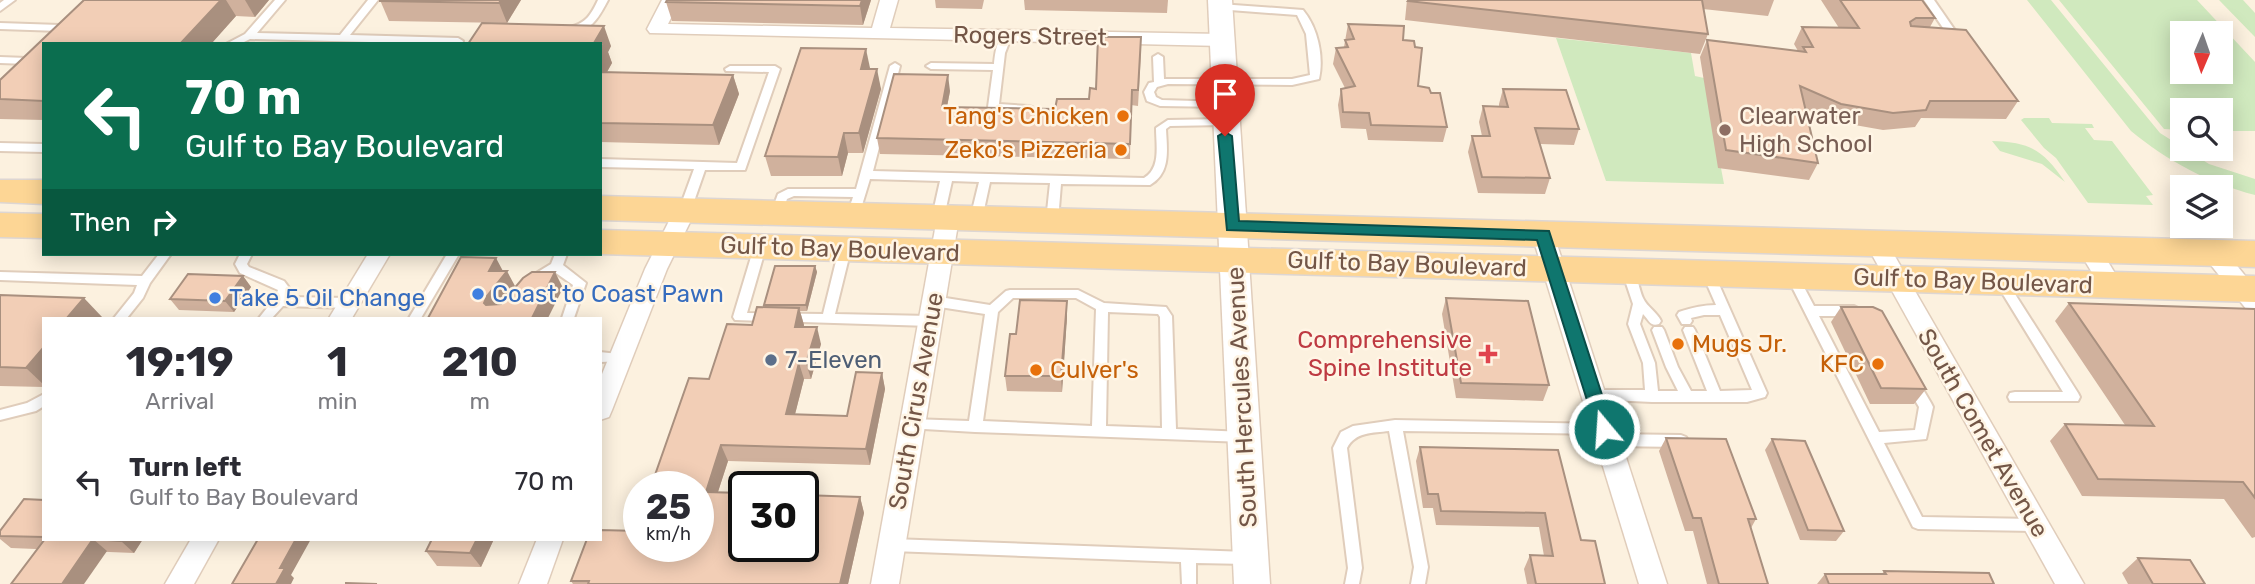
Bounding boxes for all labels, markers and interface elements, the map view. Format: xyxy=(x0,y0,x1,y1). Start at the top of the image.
street label: Rogers Street xyxy=(953,21,1107,51)
north arrow xyxy=(2170,21,2233,84)
map controls xyxy=(2170,21,2233,238)
pin xyxy=(1195,64,1255,136)
text: 70 m xyxy=(185,68,302,126)
icon: left xyxy=(70,70,161,161)
icon: arrive xyxy=(1206,75,1244,113)
button: search xyxy=(2170,98,2233,161)
place label: Tang's Chicken xyxy=(943,102,1109,130)
place label: Clearwater High School xyxy=(1739,102,1873,158)
marker: Tang's Chicken xyxy=(1115,108,1131,124)
marker: Clearwater High School xyxy=(1717,122,1733,138)
text: Gulf to Bay Boulevard xyxy=(185,127,504,165)
place label: Zeko's Pizzeria xyxy=(945,136,1107,164)
marker: Zeko's Pizzeria xyxy=(1113,142,1129,158)
button: layers xyxy=(2170,175,2233,238)
icon: right xyxy=(145,203,183,241)
text: Then xyxy=(70,207,131,238)
street label: Gulf to Bay Boulevard xyxy=(720,231,960,267)
street label: Gulf to Bay Boulevard xyxy=(1287,246,1527,282)
street label: Gulf to Bay Boulevard xyxy=(1853,263,2093,299)
street label: South Hercules Avenue xyxy=(1221,266,1263,528)
place label: Coast to Coast Pawn xyxy=(492,280,724,308)
place label: Take 5 Oil Change xyxy=(229,284,425,312)
marker: Coast to Coast Pawn xyxy=(470,286,486,302)
marker: Take 5 Oil Change xyxy=(207,290,223,306)
street label: South Cirus Avenue xyxy=(883,290,949,512)
street label: South Comet Avenue xyxy=(1912,324,2054,542)
place label: Comprehensive Spine Institute xyxy=(1297,326,1472,382)
place label: Mugs Jr. xyxy=(1692,330,1787,358)
marker: Mugs Jr. xyxy=(1670,336,1686,352)
text: 19:19 xyxy=(126,337,234,387)
text: 1 xyxy=(327,337,348,387)
text: 210 xyxy=(441,337,518,387)
marker: Comprehensive Spine Institute xyxy=(1478,344,1498,364)
place label: 7-Eleven xyxy=(785,346,882,374)
place label: KFC xyxy=(1820,350,1864,378)
marker: 7-Eleven xyxy=(763,352,779,368)
place label: Culver's xyxy=(1050,356,1139,384)
marker: KFC xyxy=(1870,356,1886,372)
marker: Culver's xyxy=(1028,362,1044,378)
text: Arrival xyxy=(145,387,214,415)
text: min xyxy=(318,387,358,415)
text: m xyxy=(470,387,490,415)
position arrow xyxy=(1567,392,1641,466)
text: Turn left xyxy=(129,452,241,483)
icon: left xyxy=(70,463,108,501)
text: 70 m xyxy=(515,466,574,497)
speed limit sign: 30 xyxy=(728,471,819,562)
text: Gulf to Bay Boulevard xyxy=(129,483,359,511)
text: 25 xyxy=(646,486,691,528)
text: km/h xyxy=(646,523,691,545)

